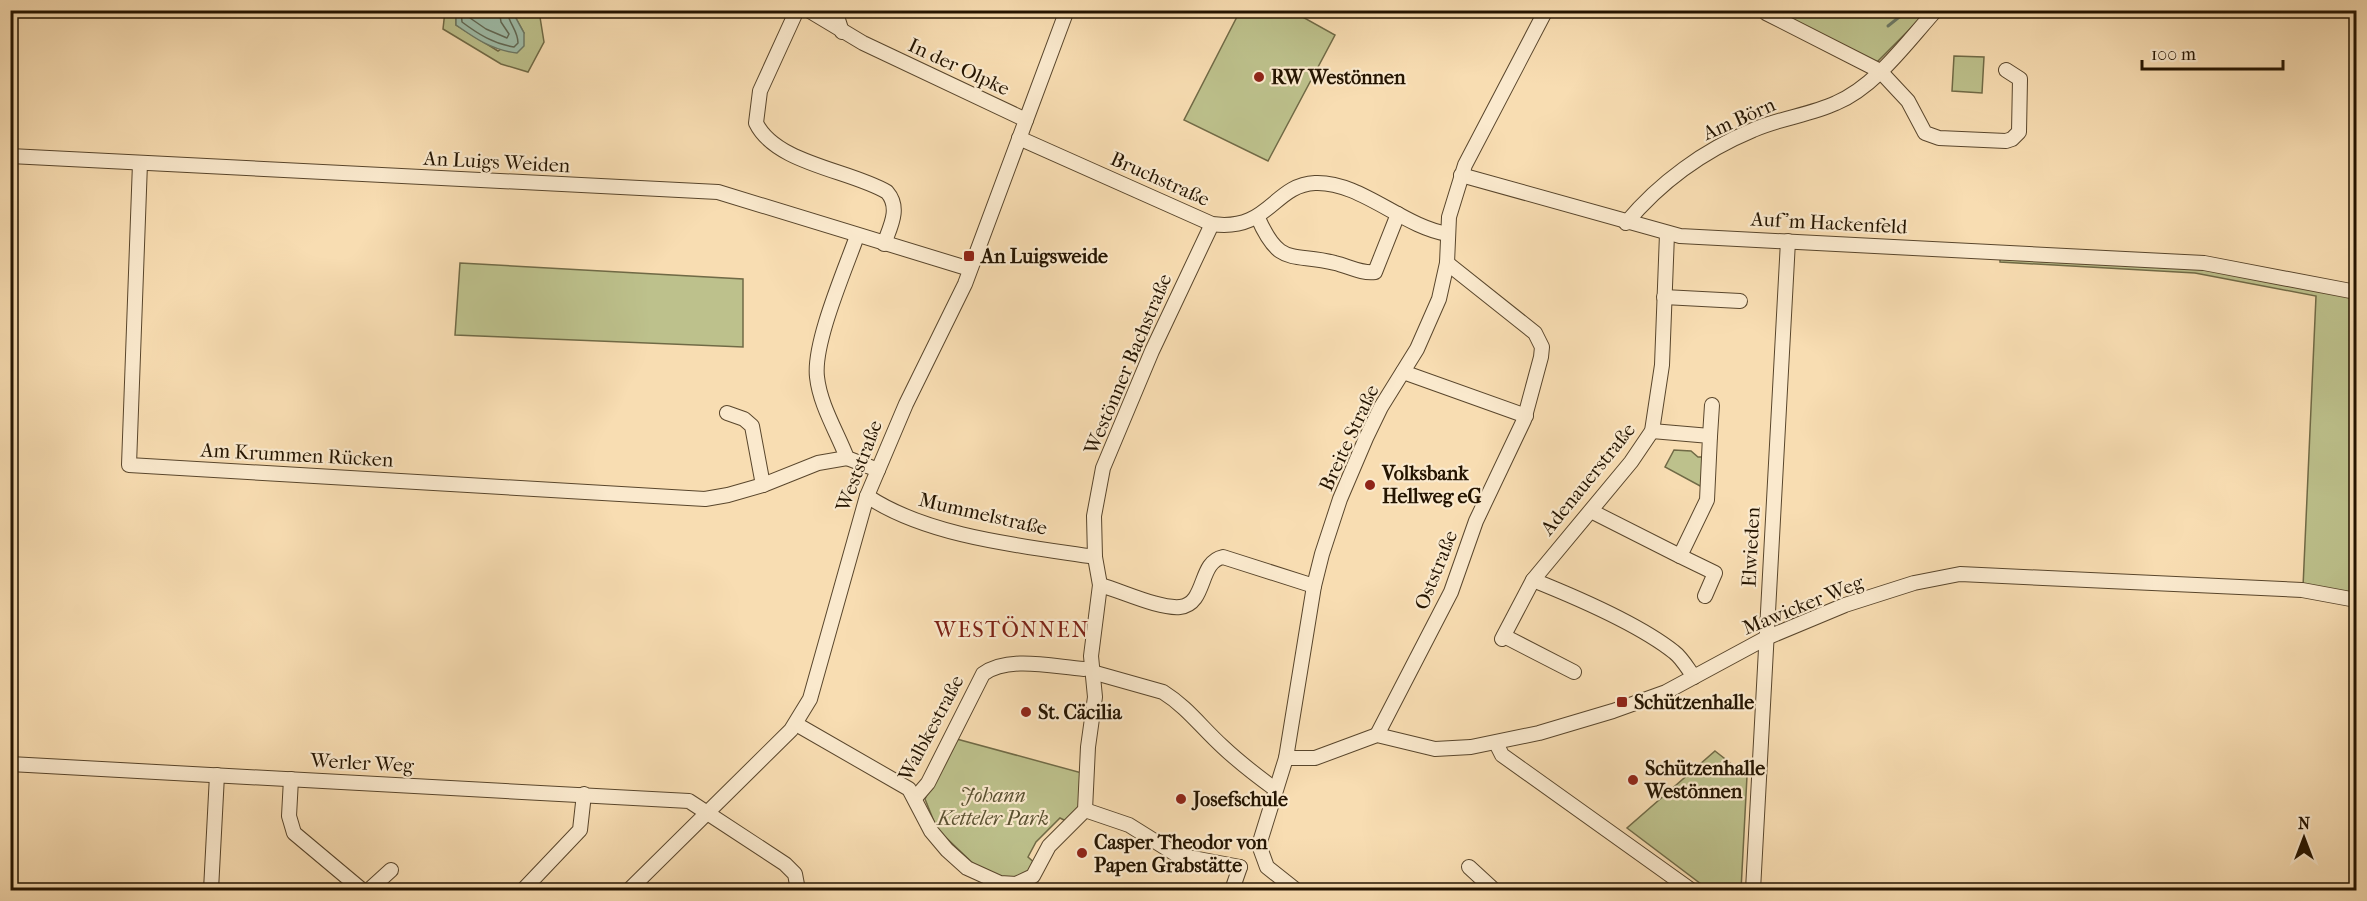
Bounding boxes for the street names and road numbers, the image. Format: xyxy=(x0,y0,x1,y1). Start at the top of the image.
street label: In der Olpke xyxy=(905,33,1013,101)
street label: Am Börn xyxy=(1698,93,1779,146)
street label: An Luigs Weiden xyxy=(422,147,571,177)
street label: Bruchstraße xyxy=(1107,147,1213,211)
street label: Auf'm Hackenfeld xyxy=(1749,207,1909,239)
street label: Westönner Bachstraße xyxy=(1079,270,1177,459)
street label: Breite Straße xyxy=(1314,381,1384,495)
street label: Weststraße xyxy=(831,417,887,516)
street label: Adenauerstraße xyxy=(1535,418,1640,540)
street label: Am Krummen Rücken xyxy=(199,438,394,472)
street label: Mummelstraße xyxy=(917,488,1050,540)
street label: Elwieden xyxy=(1737,506,1765,588)
street label: Oststraße xyxy=(1410,527,1462,613)
street label: Mawicker Weg xyxy=(1739,570,1867,640)
street label: Walbkestraße xyxy=(893,671,968,786)
street label: Werler Weg xyxy=(309,749,415,777)

